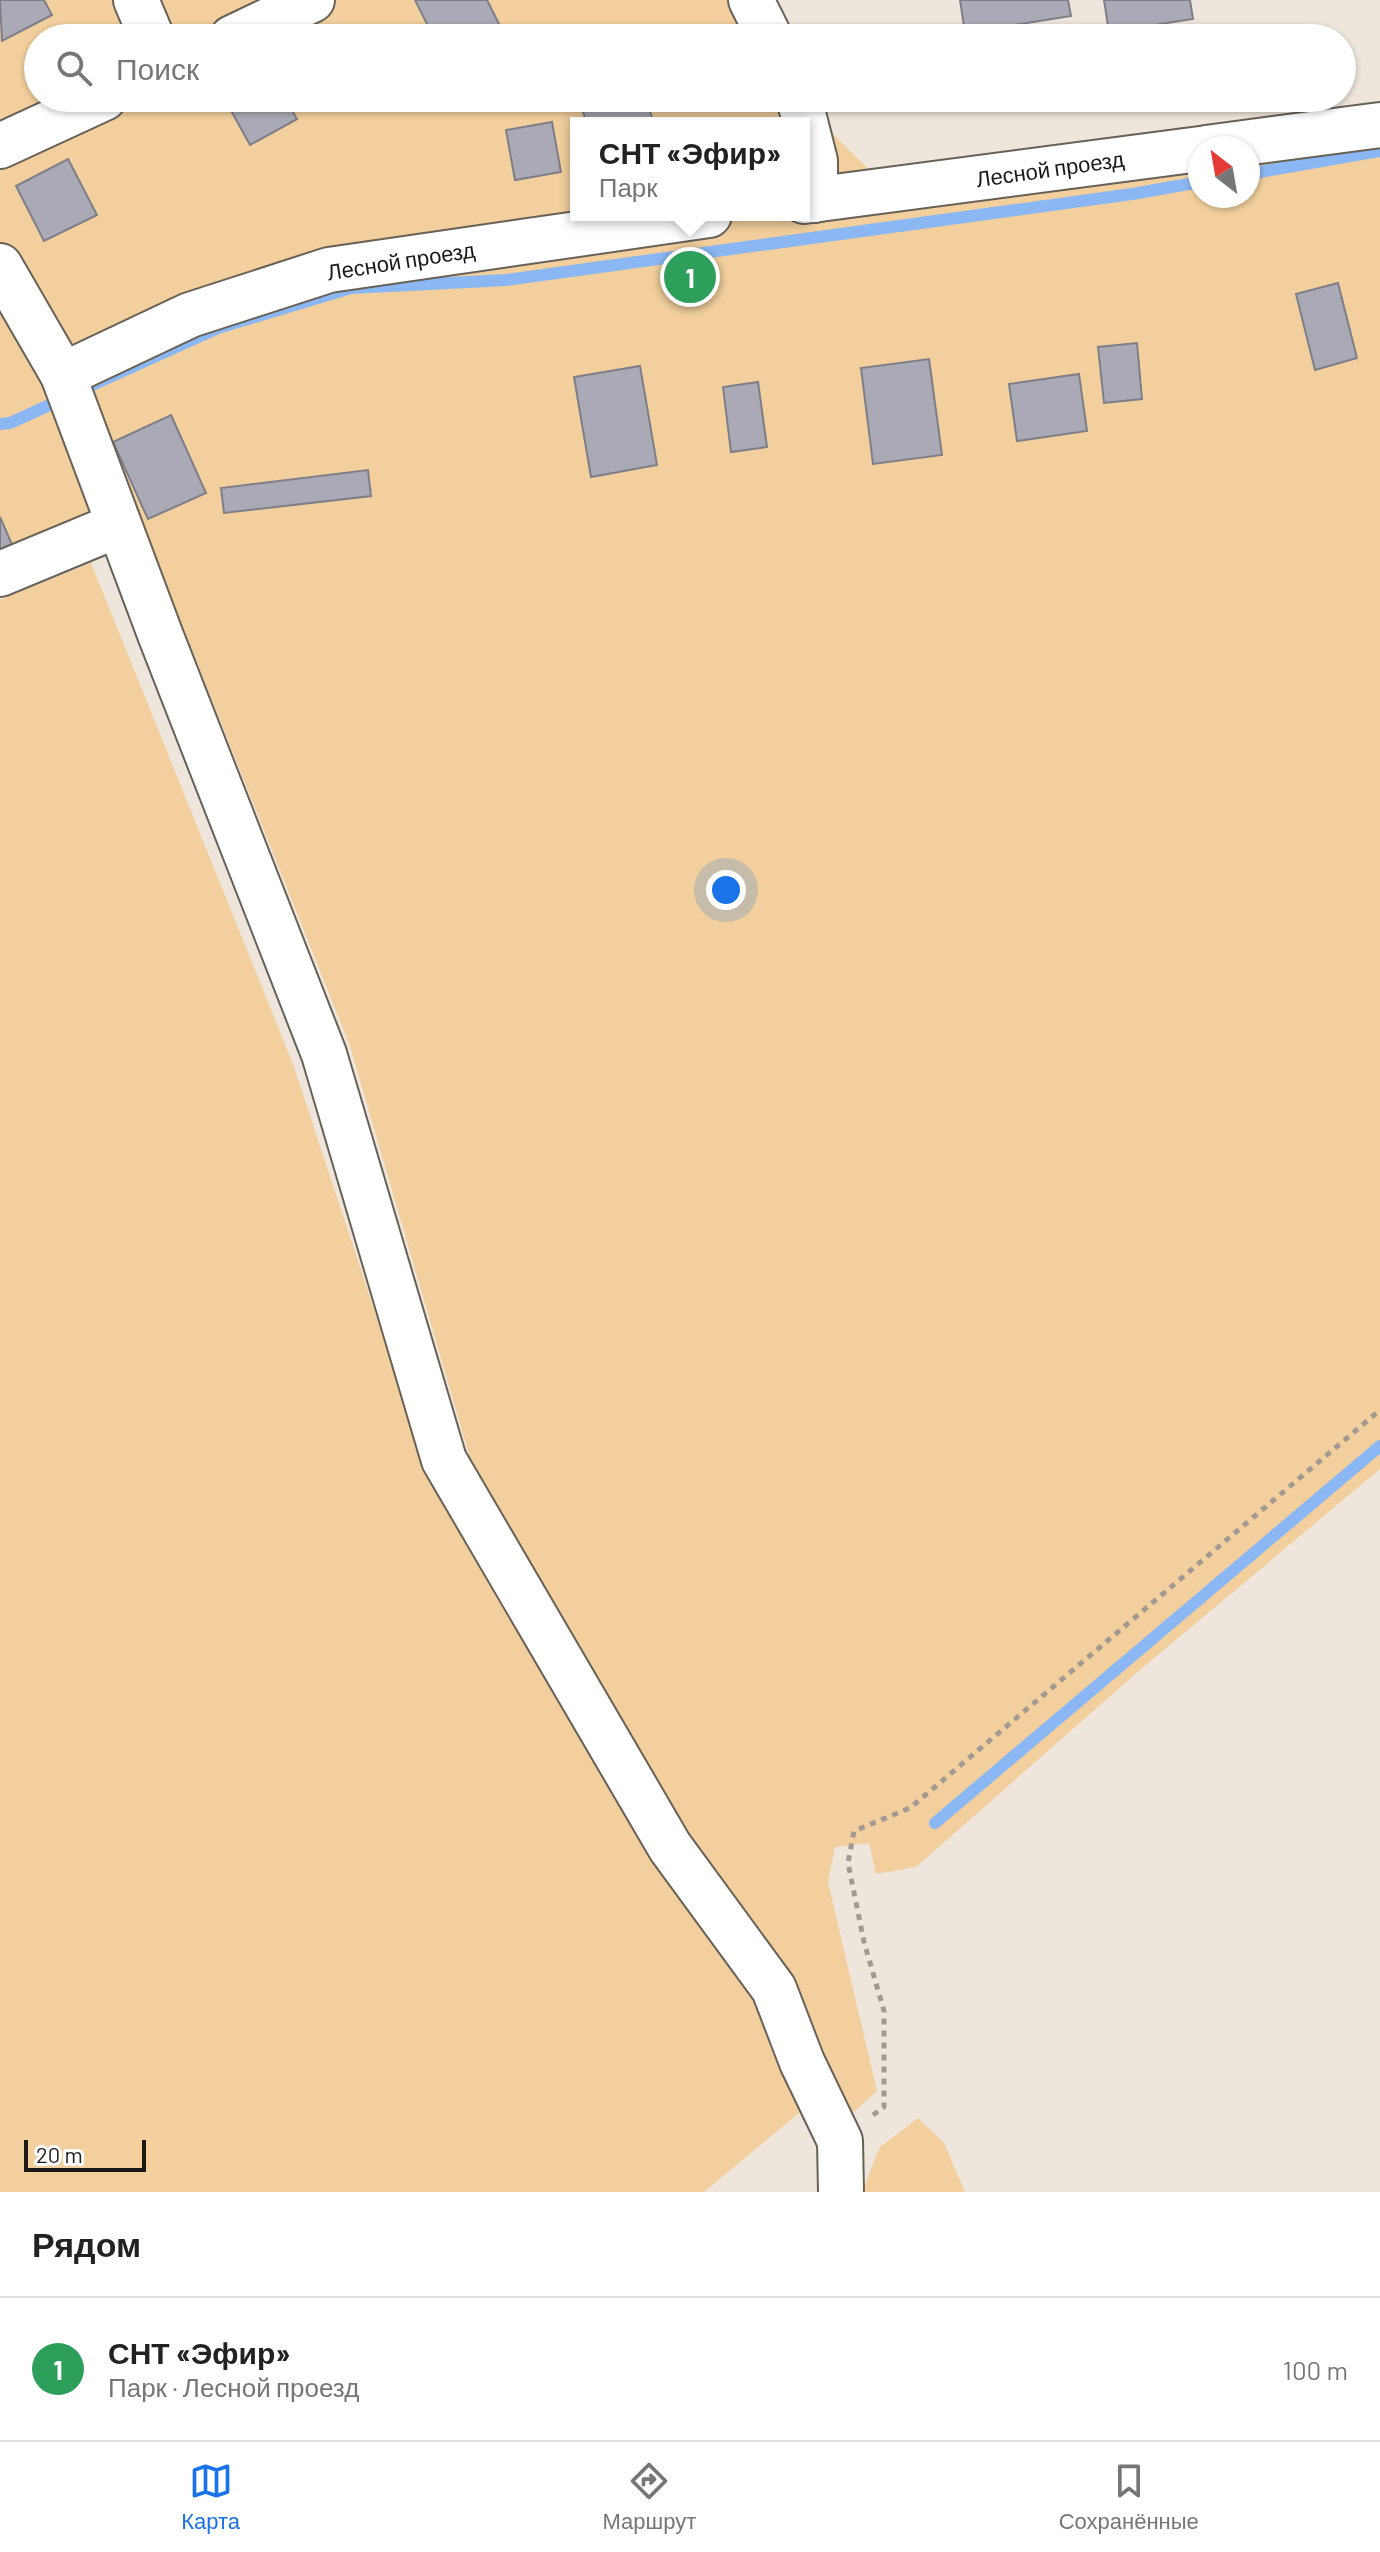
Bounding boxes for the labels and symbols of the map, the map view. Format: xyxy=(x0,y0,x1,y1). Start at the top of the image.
north arrow xyxy=(1188,136,1260,208)
street label: Лесной проезд xyxy=(974,145,1126,192)
street label: Лесной проезд xyxy=(325,235,477,286)
pin: 1 xyxy=(664,247,716,307)
your location xyxy=(706,870,746,910)
scale bar xyxy=(24,2136,146,2172)

